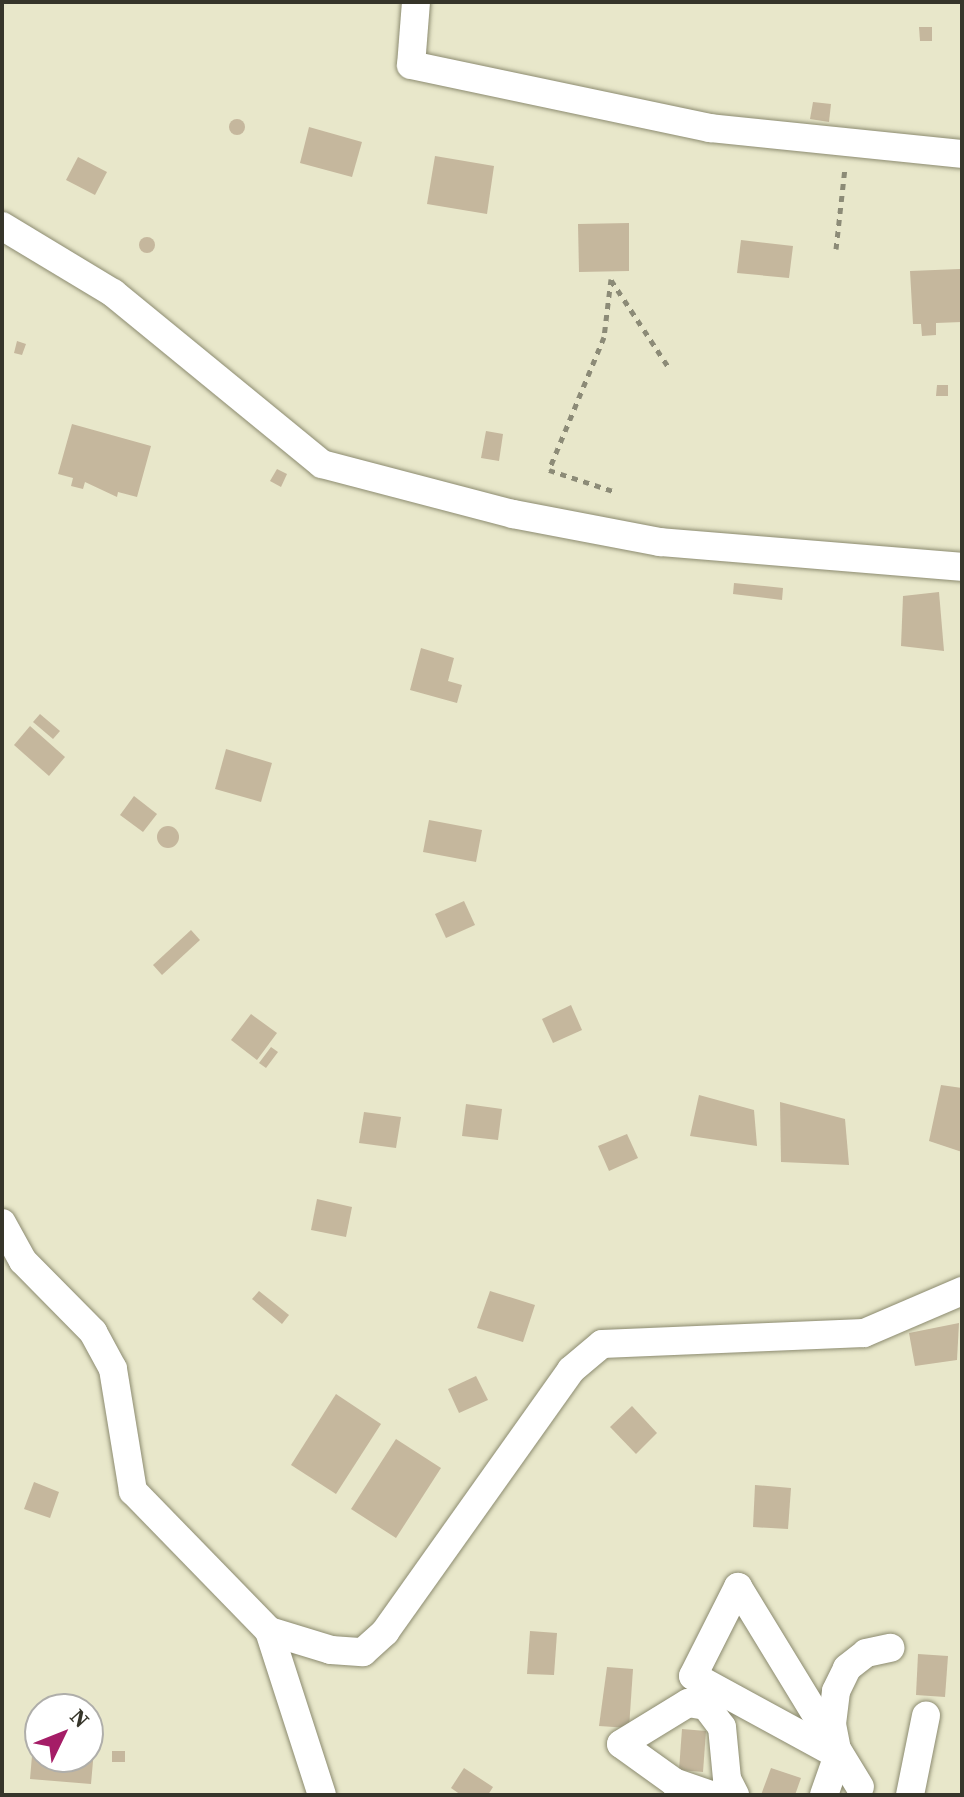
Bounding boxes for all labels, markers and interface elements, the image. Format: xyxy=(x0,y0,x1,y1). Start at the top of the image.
north arrow xyxy=(24,1693,104,1773)
text: N xyxy=(64,1702,97,1734)

